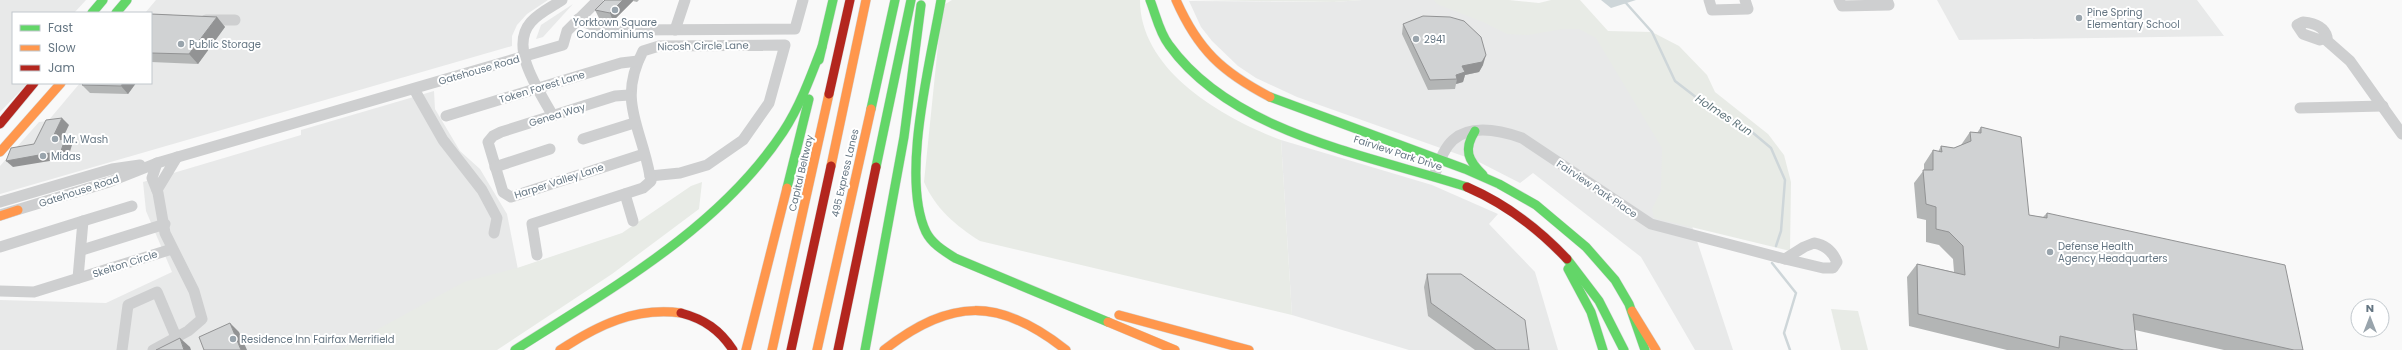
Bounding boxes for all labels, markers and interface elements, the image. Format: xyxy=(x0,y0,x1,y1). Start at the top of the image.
marker: Yorktown Square Condominiums xyxy=(610,5,620,15)
place label: Pine Spring Elementary School xyxy=(2087,5,2180,32)
legend xyxy=(12,12,152,84)
marker: Pine Spring Elementary School xyxy=(2074,13,2084,23)
place label: Yorktown Square Condominiums xyxy=(573,15,657,42)
text: Fast xyxy=(48,19,73,36)
place label: 2941 xyxy=(1424,32,1446,47)
marker: 2941 xyxy=(1411,34,1421,44)
place label: Public Storage xyxy=(189,37,261,52)
street label: Nicosh Circle Lane xyxy=(657,38,749,54)
text: Slow xyxy=(48,39,76,56)
marker: Public Storage xyxy=(176,39,186,49)
street label: Gatehouse Road xyxy=(437,51,521,89)
text: Jam xyxy=(48,59,75,76)
street label: Token Forest Lane xyxy=(497,67,587,107)
water label: Holmes Run xyxy=(1692,91,1756,139)
street label: Genea Way xyxy=(527,99,587,131)
street label: 495 Express Lanes xyxy=(828,127,862,219)
place label: Mr. Wash xyxy=(63,132,108,147)
street label: Fairview Park Drive xyxy=(1352,132,1444,174)
street label: Capital Beltway xyxy=(785,133,817,213)
marker: Mr. Wash xyxy=(50,134,60,144)
place label: Midas xyxy=(51,149,81,164)
marker: Midas xyxy=(38,151,48,161)
street label: Fairview Park Place xyxy=(1554,156,1640,222)
street label: Harper Valley Lane xyxy=(512,159,606,203)
street label: Gatehouse Road xyxy=(37,171,121,211)
place label: Defense Health Agency Headquarters xyxy=(2058,239,2168,266)
street label: Skelton Circle xyxy=(91,246,159,282)
marker: Defense Health Agency Headquarters xyxy=(2045,247,2055,257)
north arrow xyxy=(2350,298,2390,338)
text: N xyxy=(2366,300,2374,316)
place label: Residence Inn Fairfax Merrifield xyxy=(241,332,395,347)
marker: Residence Inn Fairfax Merrifield xyxy=(228,334,238,344)

